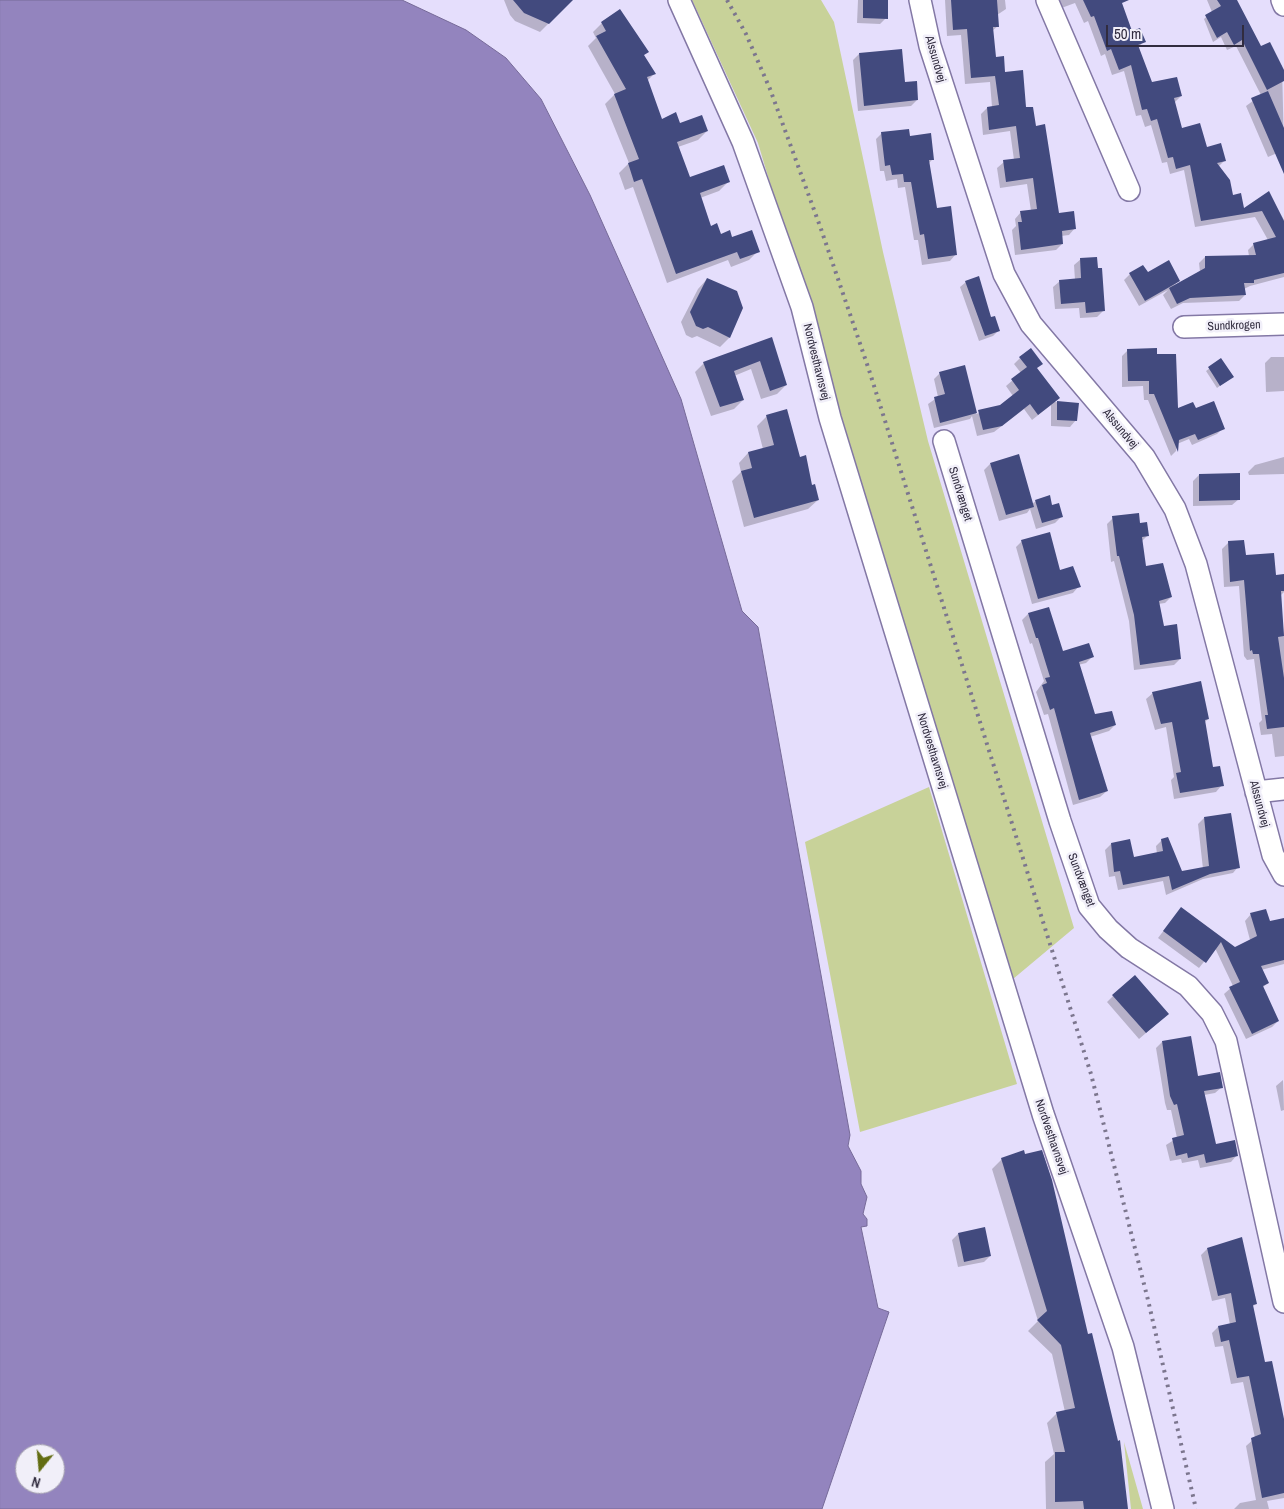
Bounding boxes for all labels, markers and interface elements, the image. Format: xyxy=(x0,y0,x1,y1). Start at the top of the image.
scale bar xyxy=(1109,15,1246,47)
text: 50 m xyxy=(1114,23,1141,44)
street label: Alssundvej xyxy=(922,34,948,84)
street label: Sundkrogen xyxy=(1207,318,1261,334)
street label: Nordvesthavnsvej xyxy=(800,322,832,402)
street label: Alssundvej xyxy=(1099,406,1141,452)
street label: Sundvænget xyxy=(945,465,975,523)
street label: Nordvesthavnsvej xyxy=(914,712,950,790)
street label: Alssundvej xyxy=(1246,779,1272,829)
street label: Sundvænget xyxy=(1064,851,1098,909)
street label: Nordvesthavnsvej xyxy=(1031,1098,1071,1176)
north arrow xyxy=(15,1444,65,1494)
text: N xyxy=(29,1473,43,1492)

